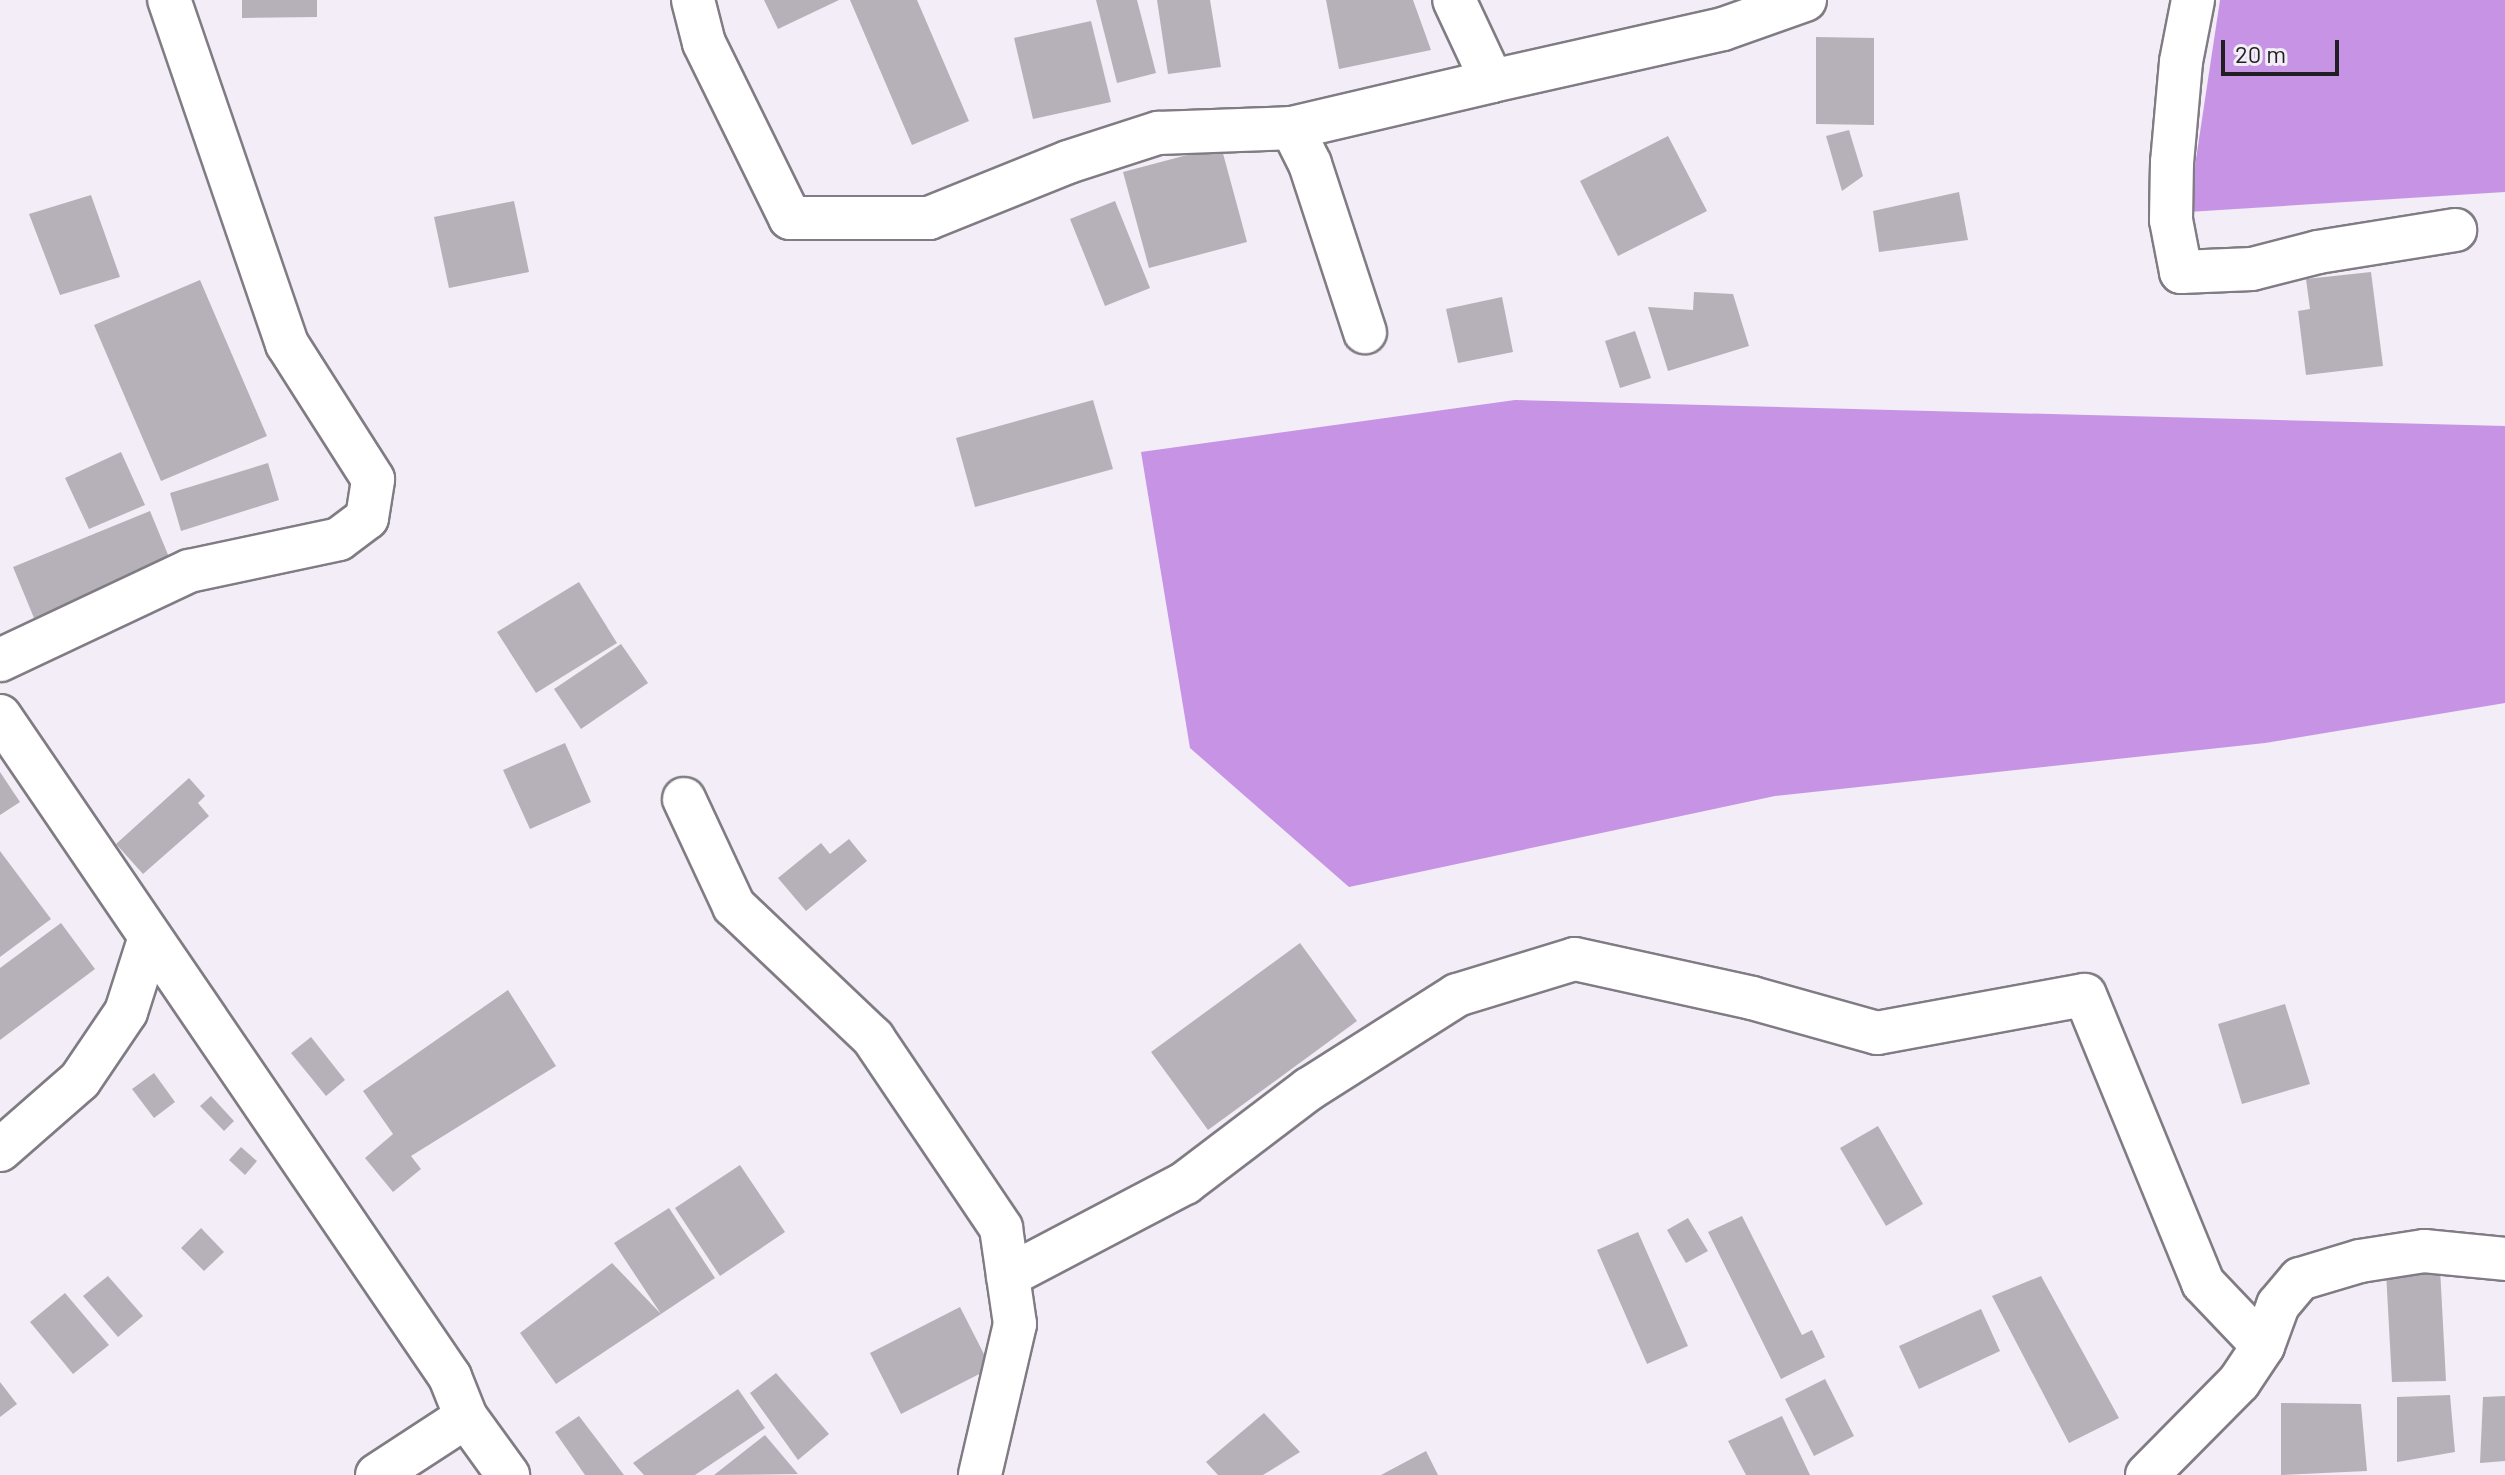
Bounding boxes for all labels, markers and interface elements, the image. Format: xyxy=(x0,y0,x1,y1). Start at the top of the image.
scale bar xyxy=(2225,24,2343,74)
text: 20 m xyxy=(2235,39,2286,68)

